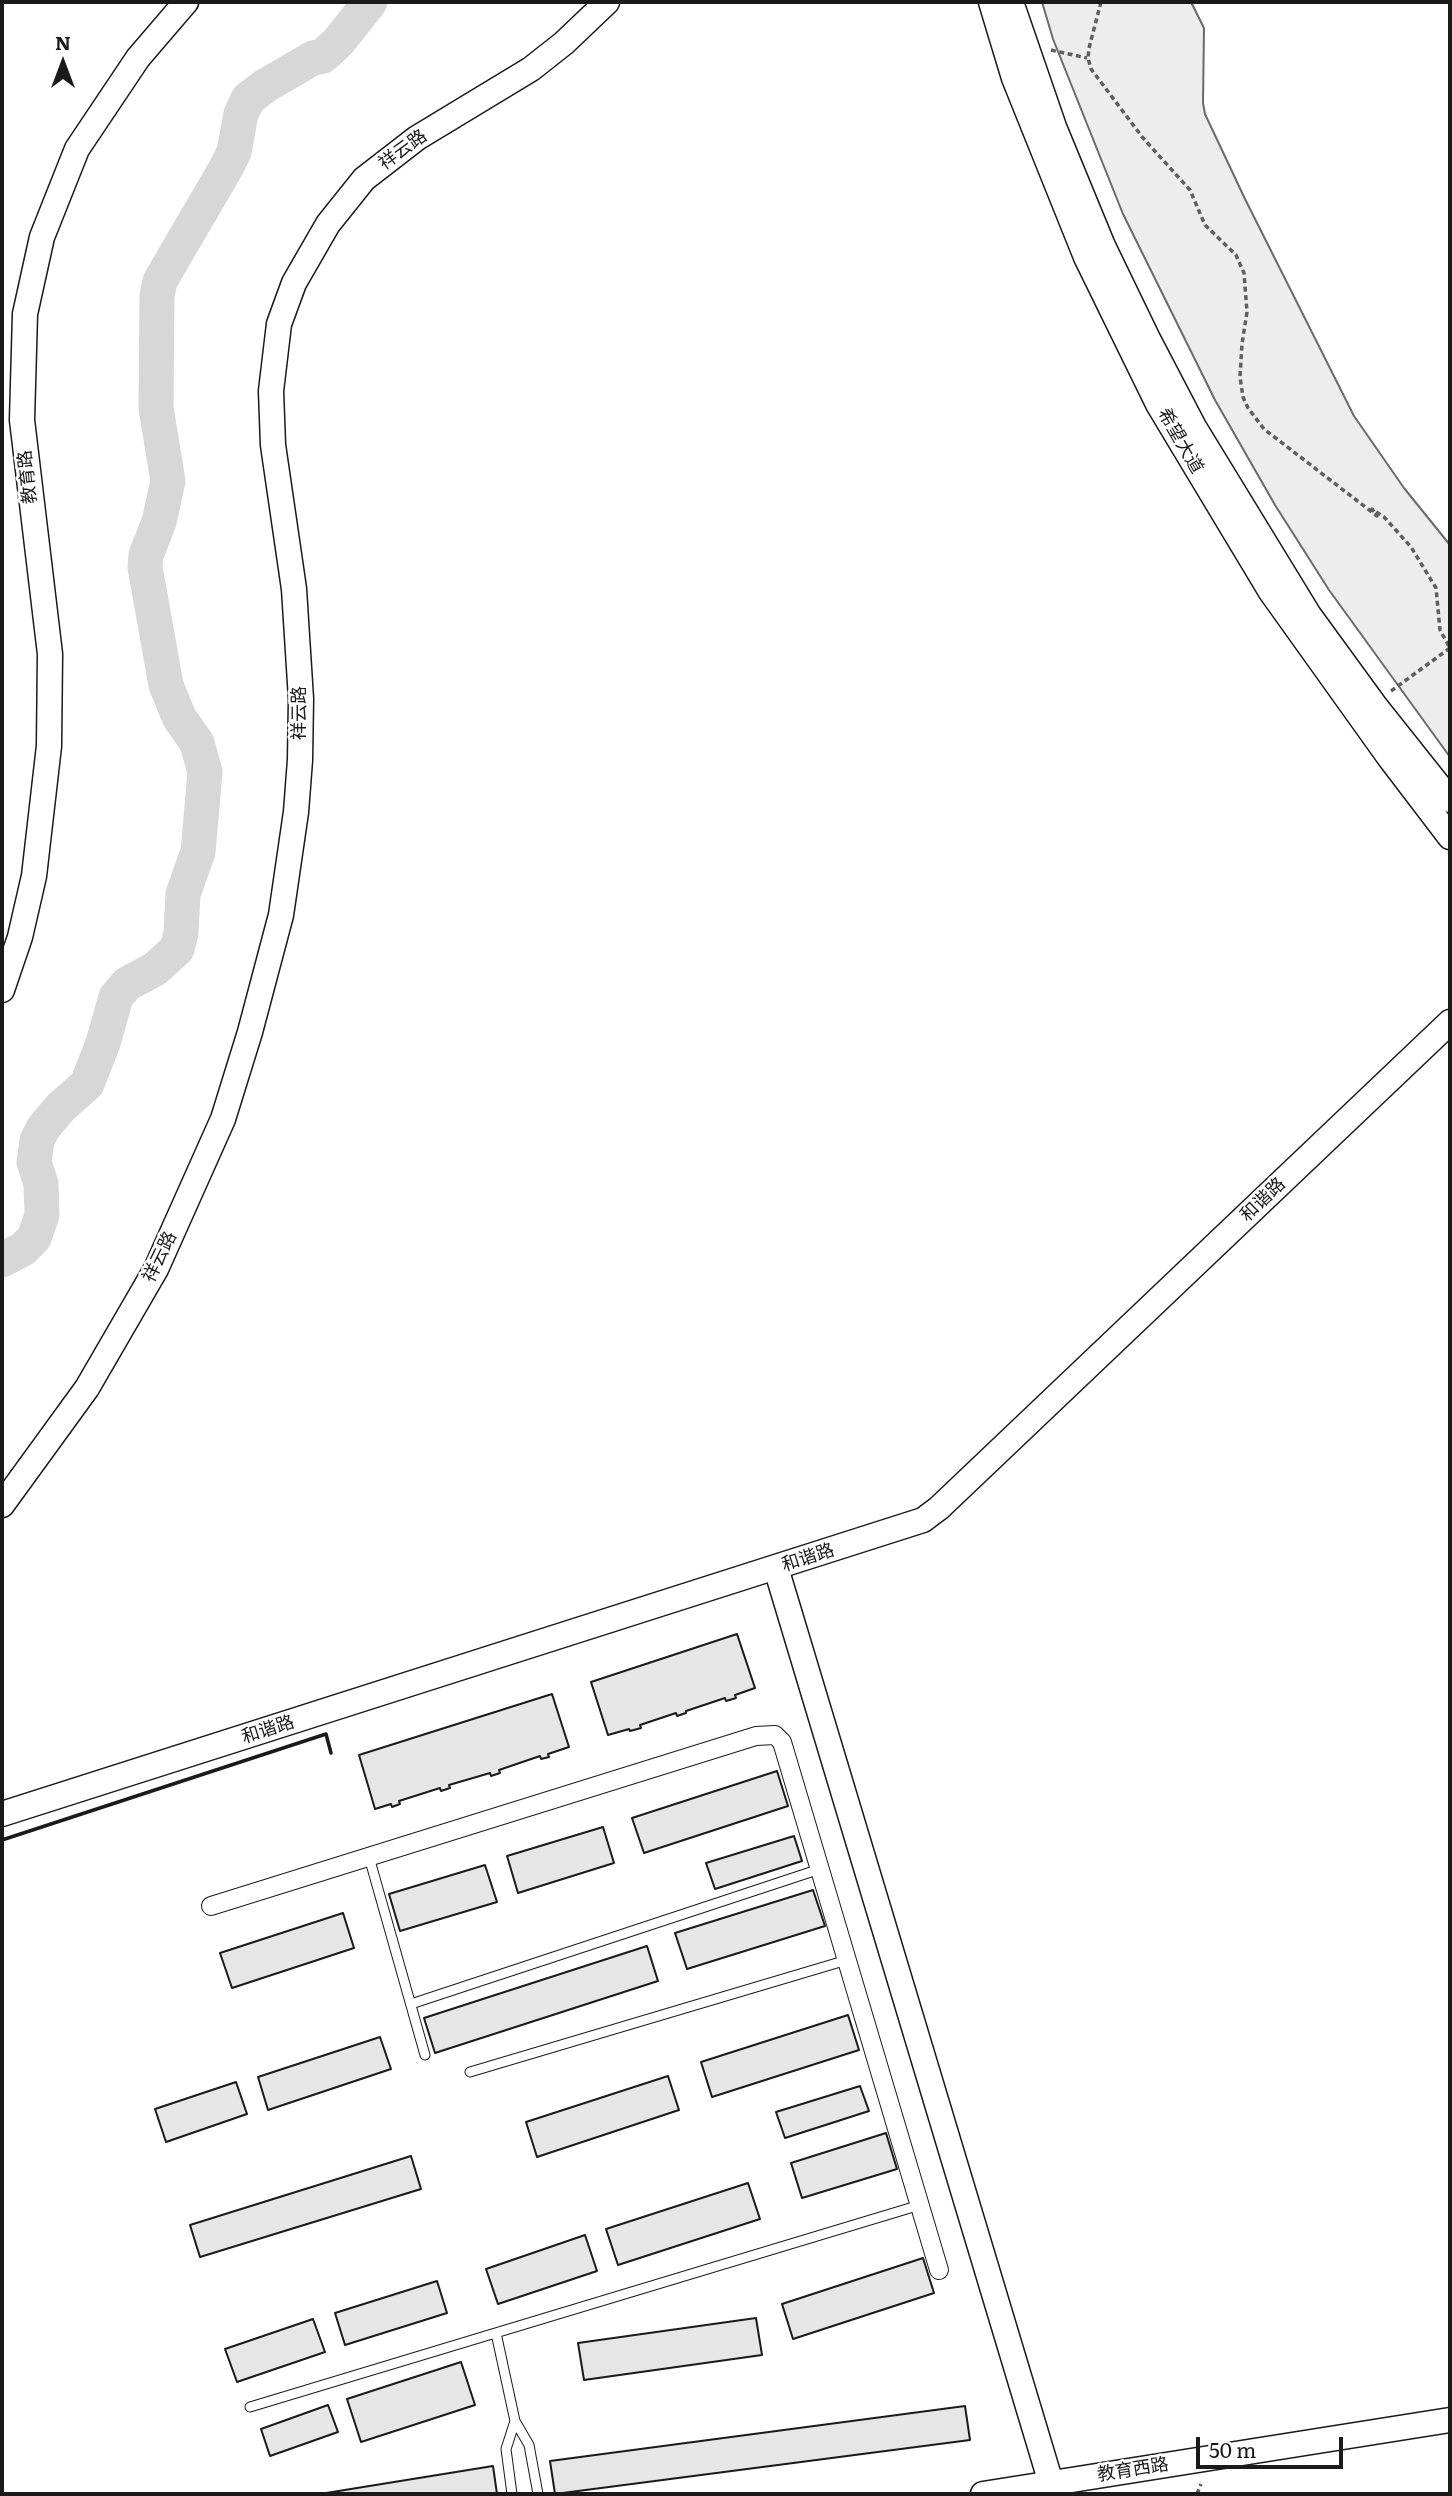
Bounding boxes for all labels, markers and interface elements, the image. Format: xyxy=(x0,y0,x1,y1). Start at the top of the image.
north arrow xyxy=(28,28,98,98)
text: N xyxy=(55,28,71,56)
street label: 祥云路 xyxy=(375,125,431,175)
street label: 希望大道 xyxy=(1153,404,1207,478)
street label: 教育路 xyxy=(14,449,42,505)
street label: 祥云路 xyxy=(289,686,311,740)
street label: 和谐路 xyxy=(1236,1173,1290,1227)
street label: 祥云路 xyxy=(138,1228,182,1286)
street label: 和谐路 xyxy=(779,1539,837,1577)
street label: 和谐路 xyxy=(239,1711,297,1749)
scale bar xyxy=(1200,2422,1347,2466)
text: 50 m xyxy=(1209,2433,1256,2464)
street label: 教育西路 xyxy=(1096,2454,1170,2486)

